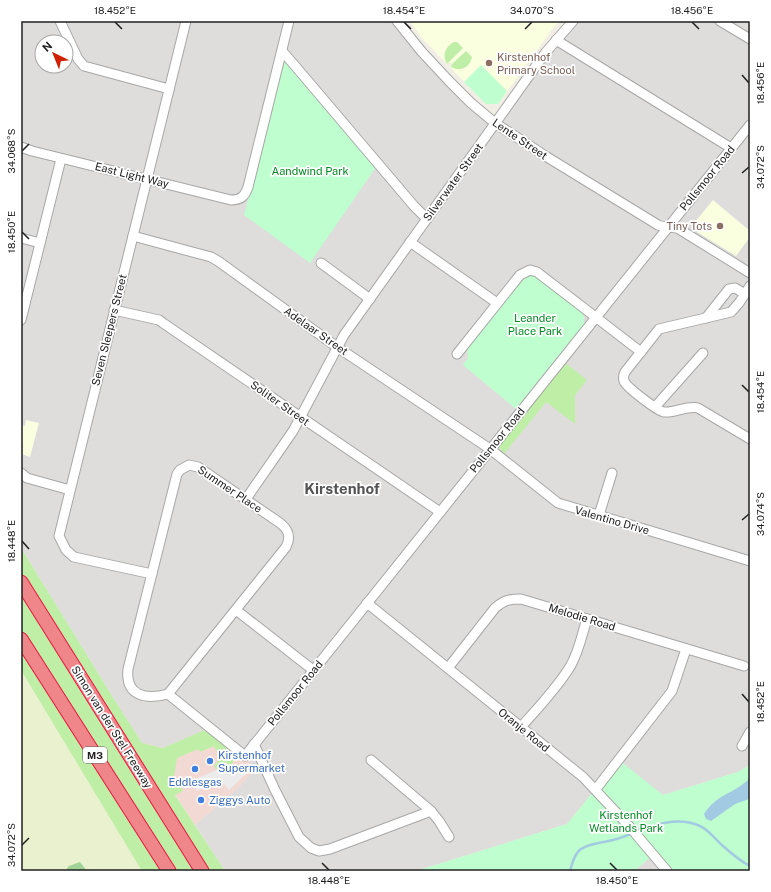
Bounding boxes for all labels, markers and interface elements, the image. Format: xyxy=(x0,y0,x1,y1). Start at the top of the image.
text: 18.452°E xyxy=(94,4,136,16)
text: 18.454°E xyxy=(383,4,425,16)
text: 34.070°S xyxy=(510,4,554,16)
text: 18.456°E xyxy=(671,4,713,16)
north arrow xyxy=(34,34,74,74)
text: N xyxy=(40,39,54,54)
place label: Kirstenhof Primary School xyxy=(497,51,575,76)
marker: Kirstenhof Primary School xyxy=(484,58,494,68)
text: 18.456°E xyxy=(754,62,766,104)
street label: Lente Street xyxy=(490,116,550,162)
text: 34.068°S xyxy=(5,128,17,173)
street label: Silverwater Street xyxy=(421,141,485,223)
street label: Pollsmoor Road xyxy=(677,143,737,213)
text: 34.072°S xyxy=(754,145,766,189)
street label: East Light Way xyxy=(94,160,170,190)
park label: Aandwind Park xyxy=(271,165,349,177)
text: 18.450°E xyxy=(5,211,17,253)
place label: Tiny Tots xyxy=(666,220,712,232)
marker: Tiny Tots xyxy=(715,221,725,231)
street label: Seven Sleepers Street xyxy=(89,273,129,387)
street label: Adelaar Street xyxy=(282,305,350,357)
park label: Leander Place Park xyxy=(508,312,562,337)
text: 18.454°E xyxy=(754,371,766,413)
street label: Soliter Street xyxy=(248,378,312,428)
street label: Pollsmoor Road xyxy=(467,405,527,475)
street label: Summer Place xyxy=(196,463,264,515)
district label: Kirstenhof xyxy=(304,480,380,497)
text: 34.074°S xyxy=(754,492,766,536)
street label: Valentino Drive xyxy=(573,504,651,536)
text: 18.448°E xyxy=(5,520,17,562)
street label: Melodie Road xyxy=(547,601,617,633)
street label: Pollsmoor Road xyxy=(265,658,325,728)
street label: Simon van der Stel Freeway xyxy=(69,664,155,790)
text: 18.452°E xyxy=(754,681,766,723)
street label: Oranje Road xyxy=(496,706,552,754)
road number: M3 xyxy=(83,747,107,763)
place label: Kirstenhof Supermarket xyxy=(218,749,285,774)
marker: Kirstenhof Supermarket xyxy=(205,756,215,766)
marker: Eddlesgas xyxy=(190,764,200,774)
place label: Eddlesgas xyxy=(168,776,222,788)
place label: Ziggys Auto xyxy=(209,794,271,806)
marker: Ziggys Auto xyxy=(196,795,206,805)
park label: Kirstenhof Wetlands Park xyxy=(589,809,663,834)
text: 34.072°S xyxy=(5,823,17,867)
text: 18.448°E xyxy=(308,874,350,886)
text: 18.450°E xyxy=(596,874,638,886)

